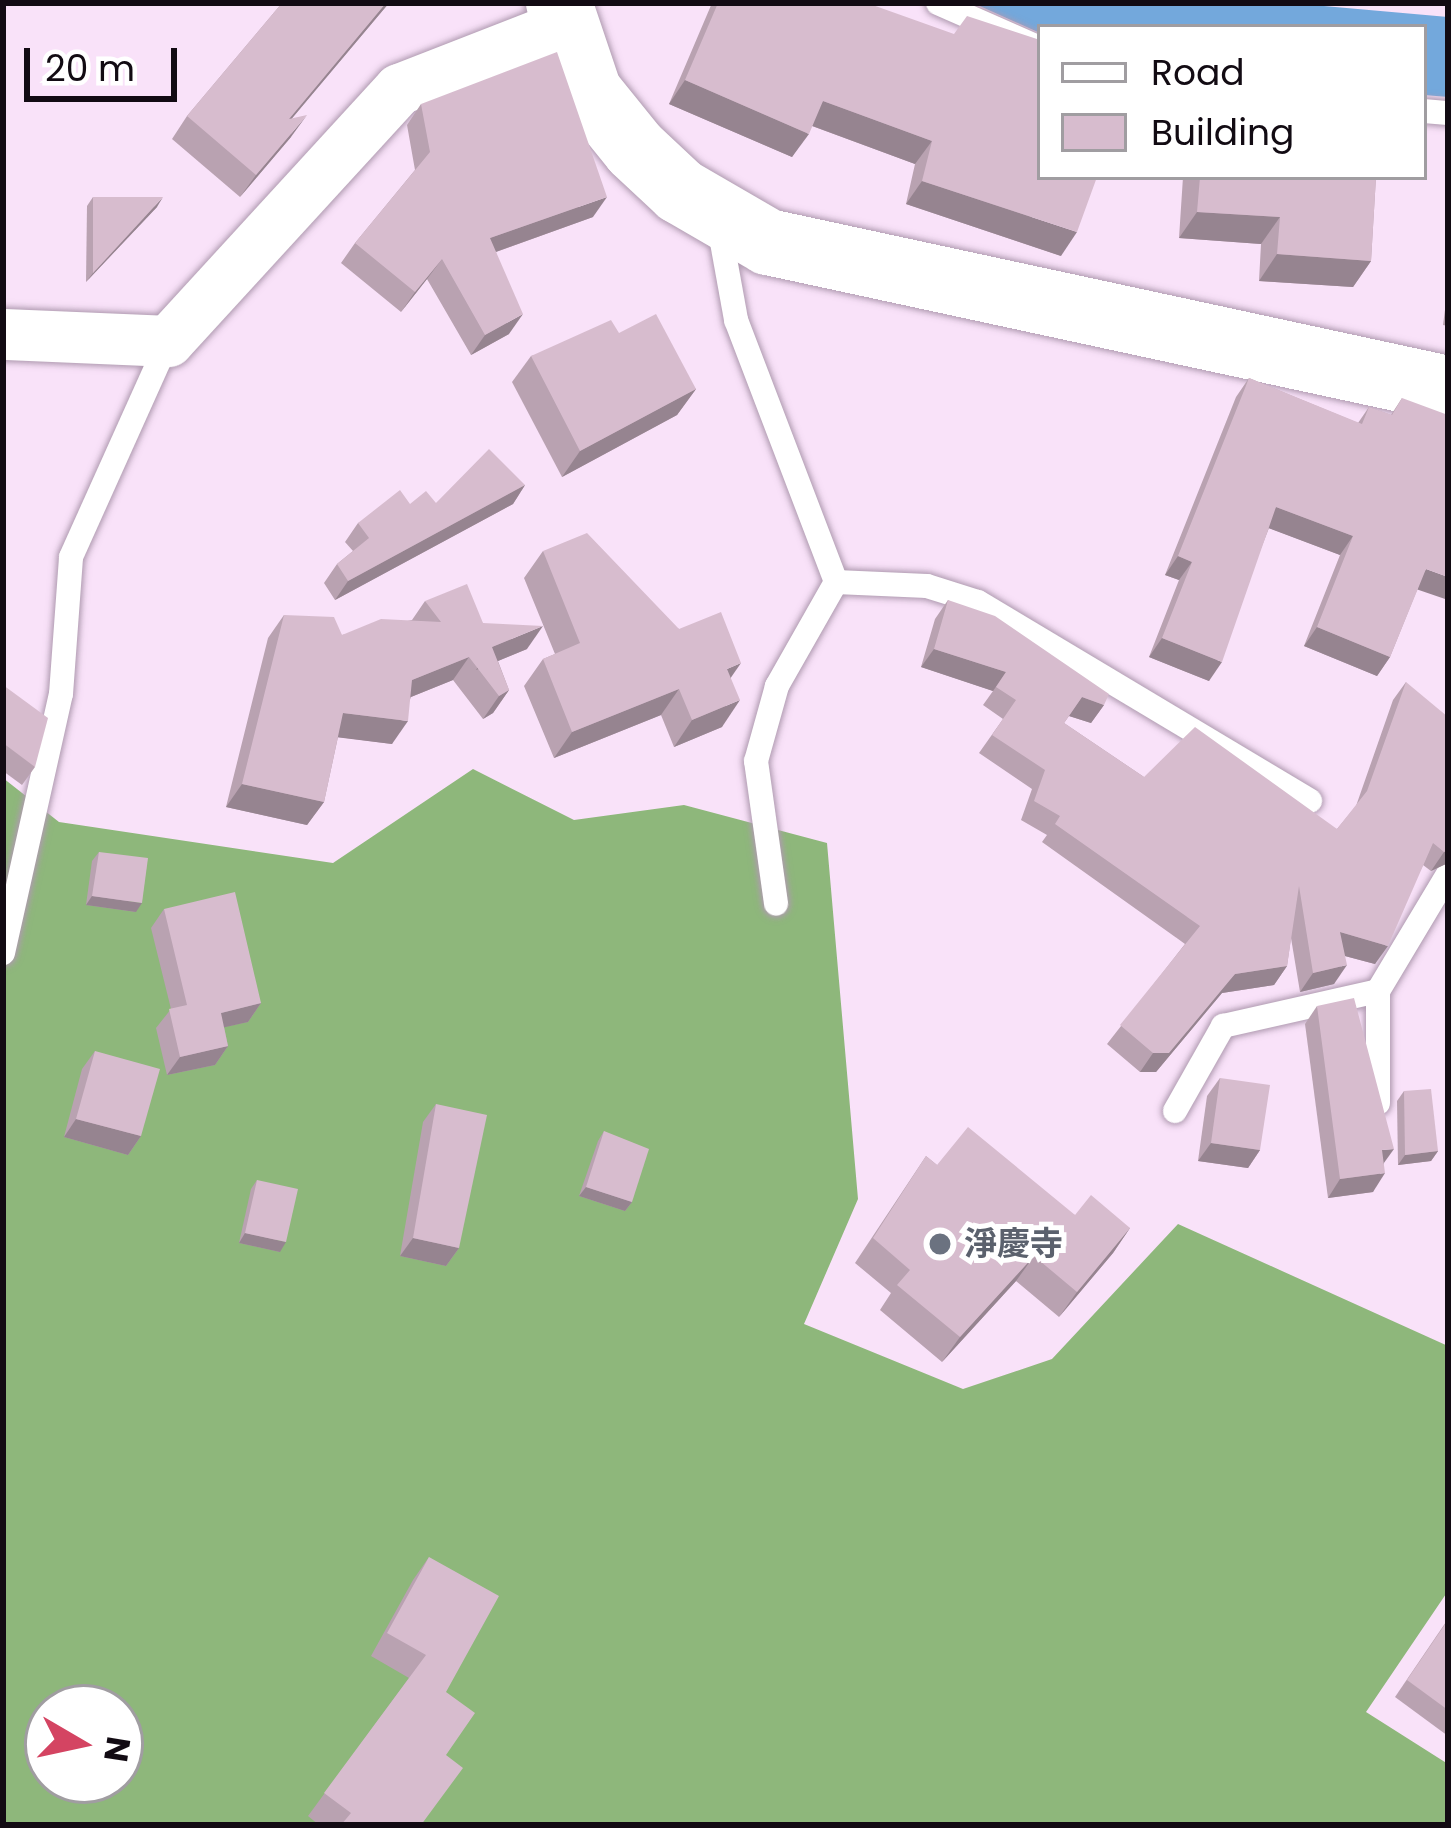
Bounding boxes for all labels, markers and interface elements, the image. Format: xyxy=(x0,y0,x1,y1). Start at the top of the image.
scale bar xyxy=(30,24,183,98)
legend xyxy=(1037,24,1427,180)
text: 20 m xyxy=(45,43,135,94)
text: Road xyxy=(1151,47,1245,98)
text: Building xyxy=(1151,107,1294,158)
place label: 淨慶寺 xyxy=(964,1224,1063,1264)
marker: 淨慶寺 xyxy=(927,1231,953,1257)
north arrow xyxy=(24,1684,144,1804)
text: N xyxy=(92,1733,142,1765)

